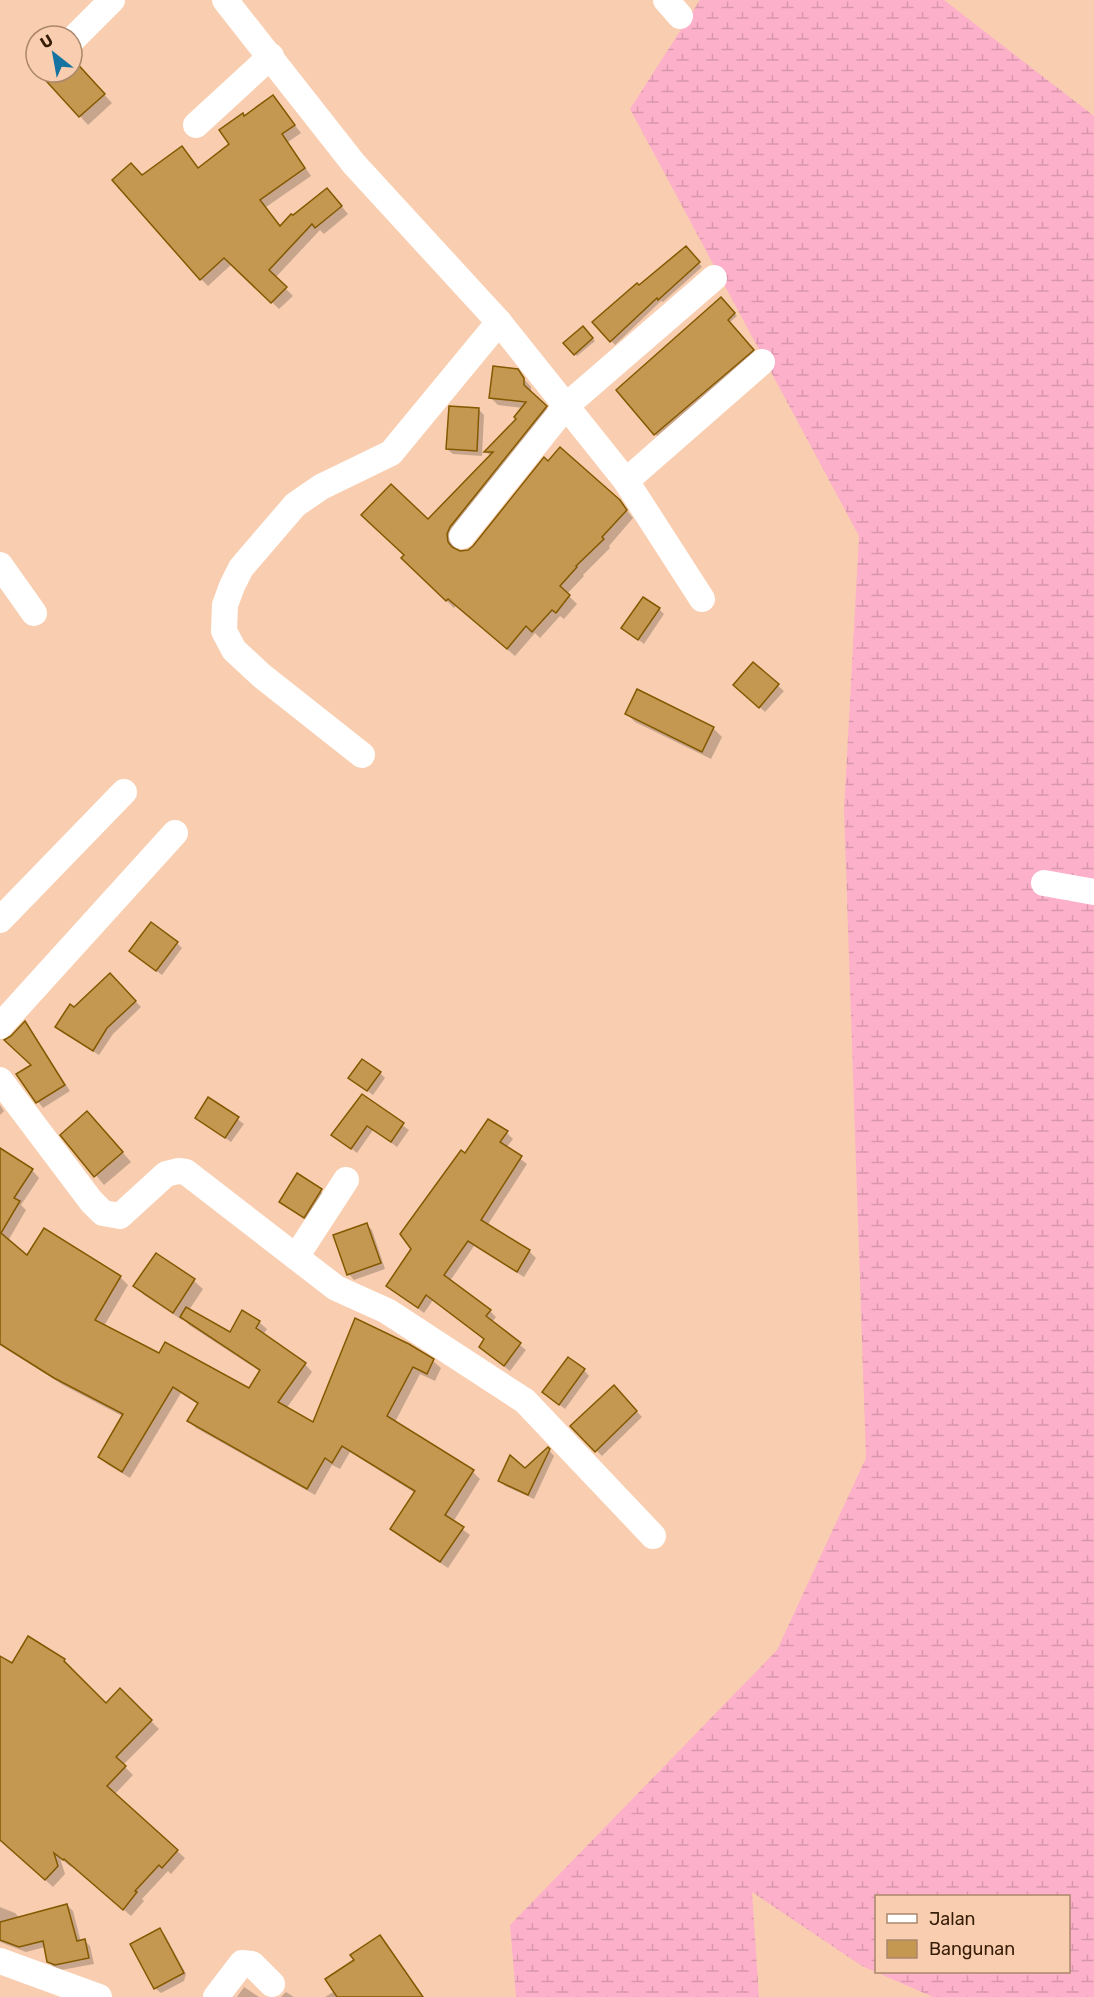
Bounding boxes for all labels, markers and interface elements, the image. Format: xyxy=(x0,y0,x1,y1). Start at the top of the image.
north arrow xyxy=(24,24,84,84)
text: U xyxy=(37,30,56,53)
legend xyxy=(875,1895,1070,1973)
text: Jalan xyxy=(929,1908,976,1930)
text: Bangunan xyxy=(929,1938,1015,1960)

